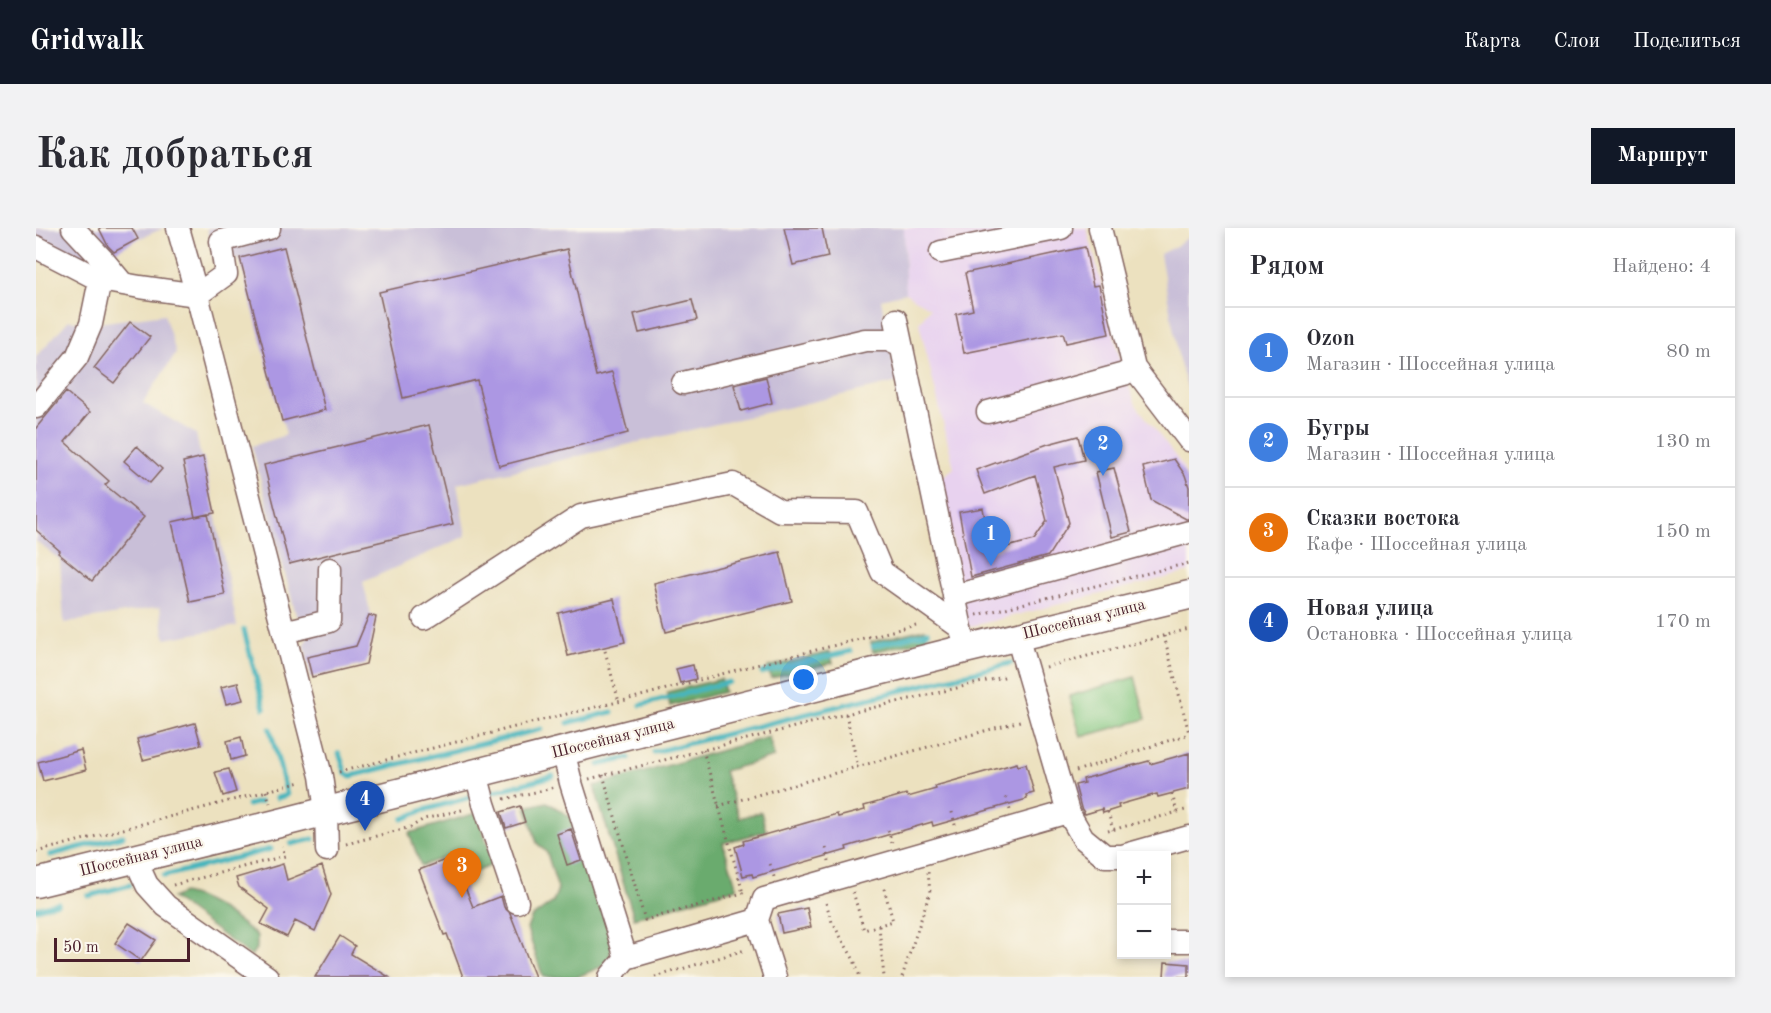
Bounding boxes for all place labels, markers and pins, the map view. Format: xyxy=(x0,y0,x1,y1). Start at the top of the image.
pin: 2 xyxy=(1084,426,1122,476)
pin: 1 xyxy=(972,516,1010,566)
pin: 4 xyxy=(346,782,384,831)
pin: 3 xyxy=(442,848,482,898)

